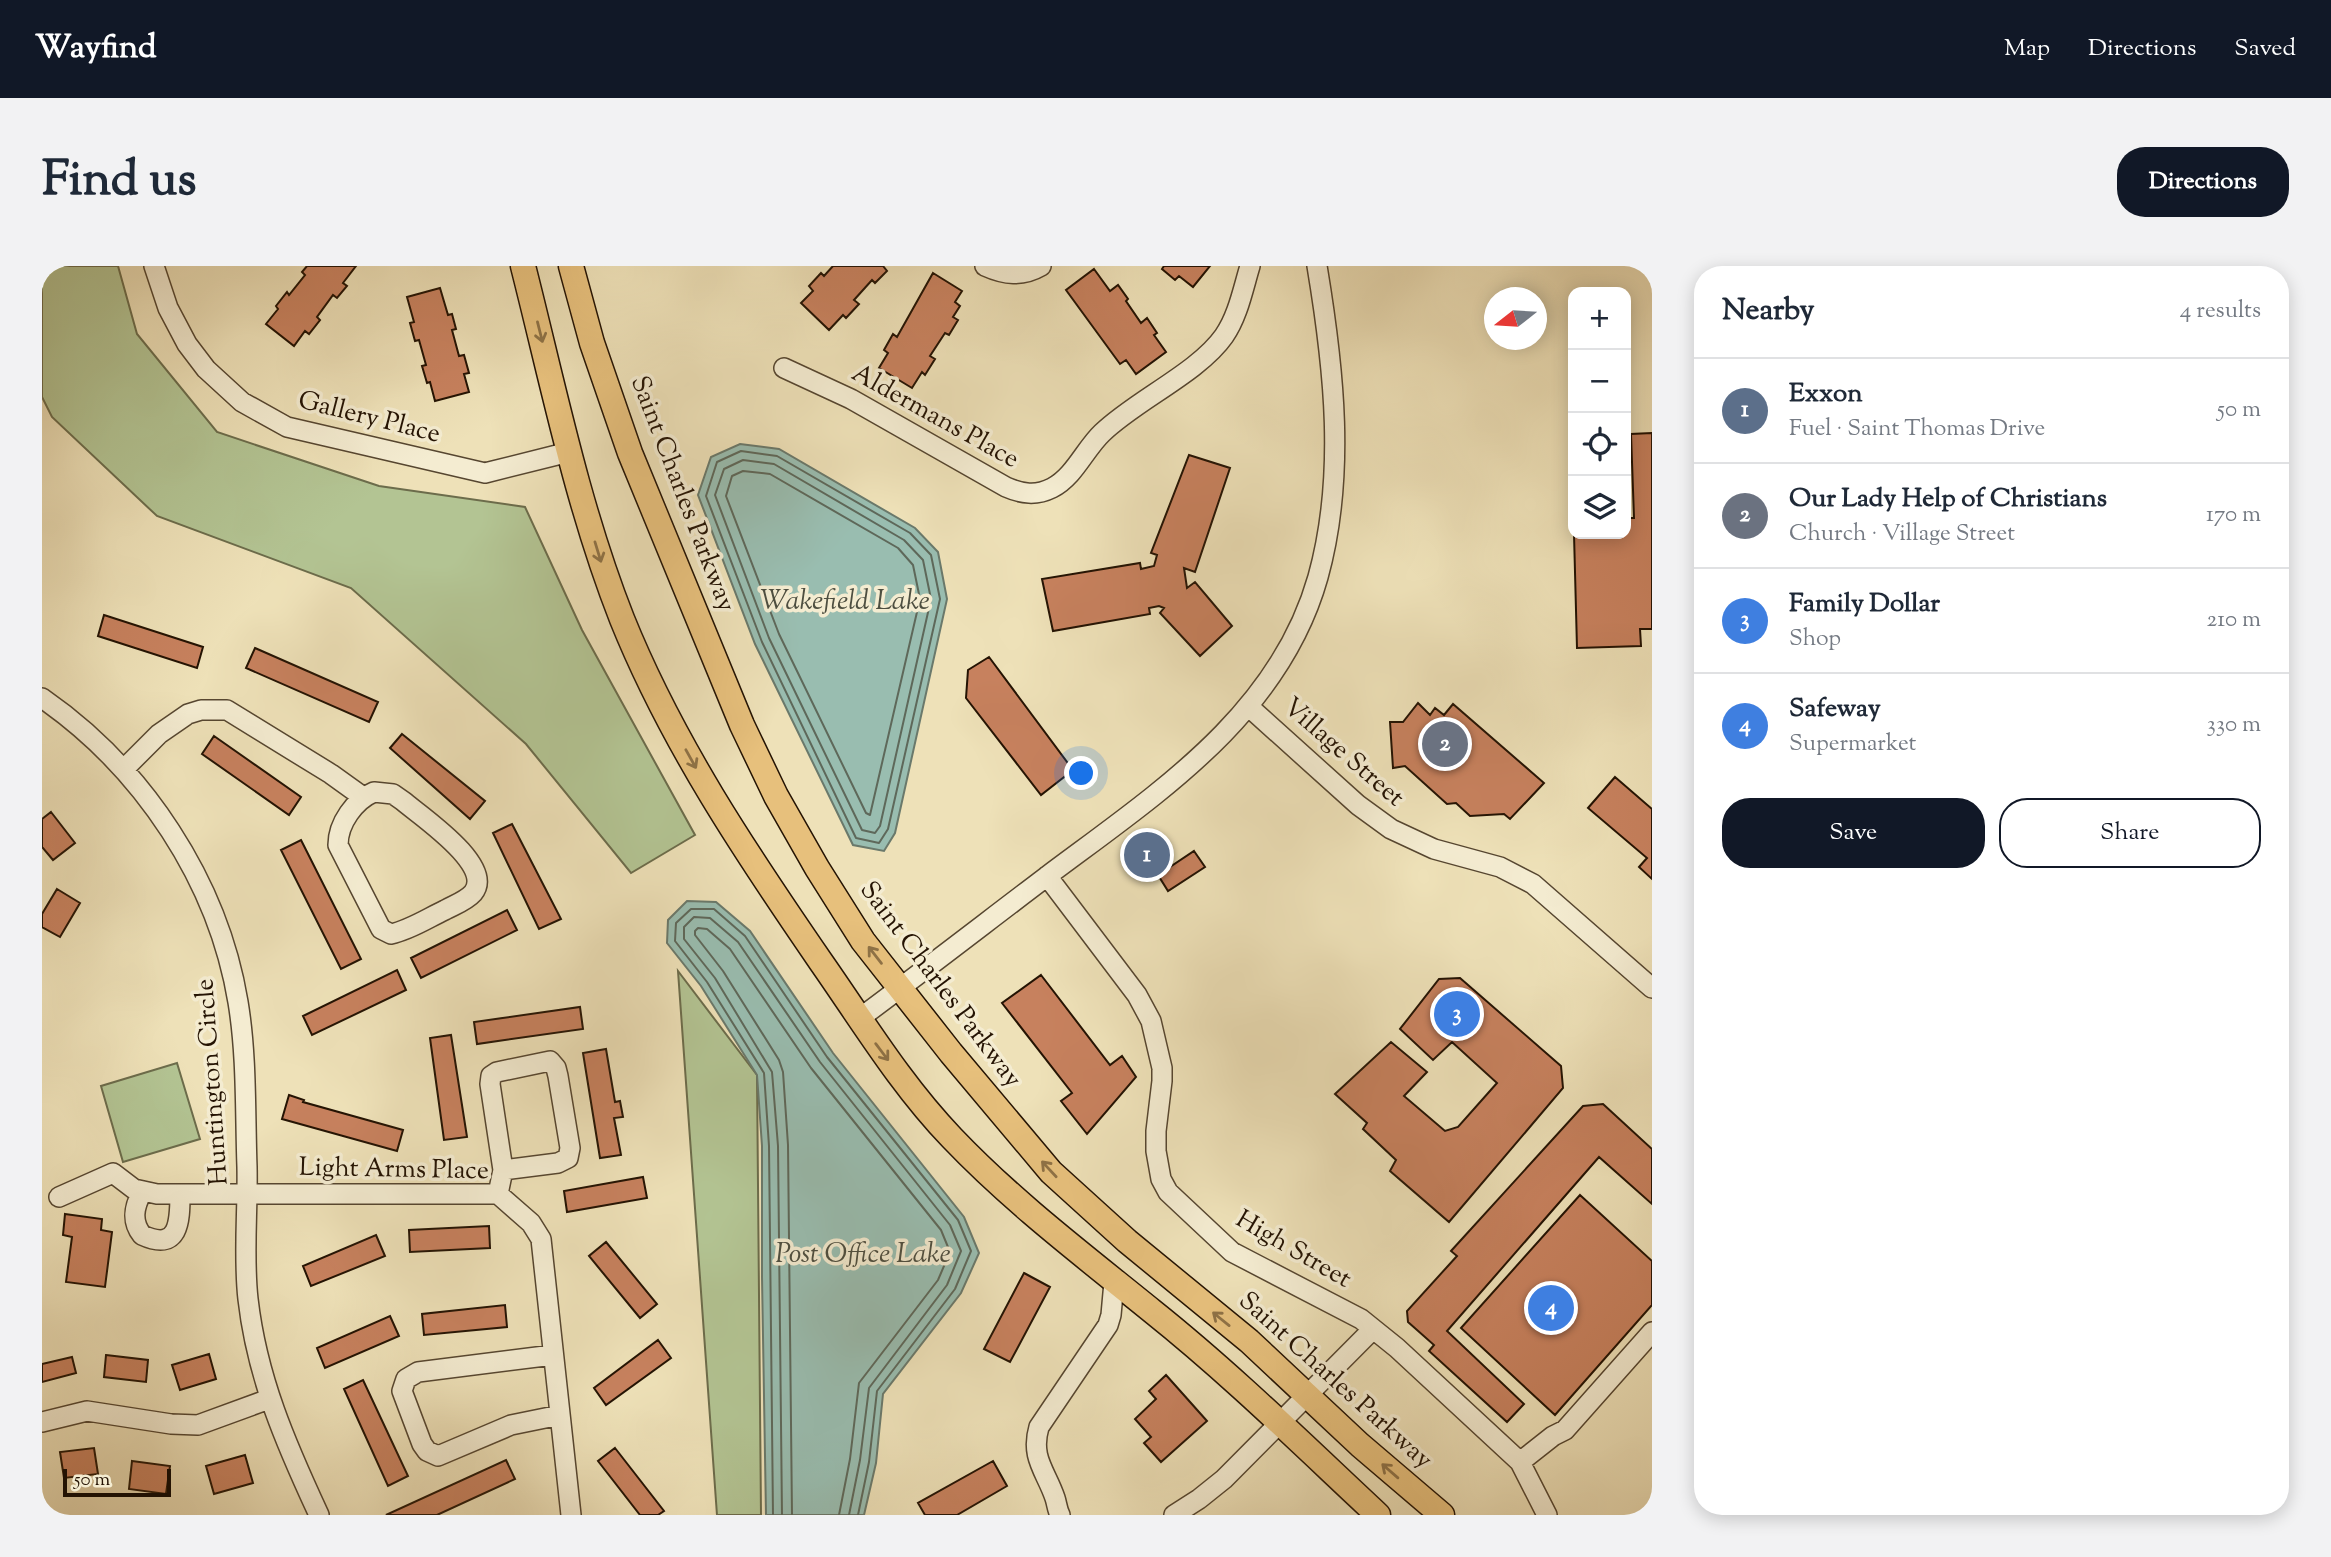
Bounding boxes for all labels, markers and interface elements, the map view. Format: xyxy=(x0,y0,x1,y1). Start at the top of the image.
text: Wayfind xyxy=(35,25,157,73)
text: Map xyxy=(2004,32,2050,66)
text: Directions xyxy=(2088,32,2196,66)
text: Saved xyxy=(2234,32,2296,66)
text: Find us xyxy=(42,147,196,217)
button: Directions xyxy=(2117,147,2289,217)
north arrow xyxy=(1484,287,1547,350)
map controls xyxy=(1568,287,1631,539)
button: + xyxy=(1568,287,1631,350)
text: Nearby xyxy=(1722,290,1814,333)
text: 4 results xyxy=(2180,295,2261,328)
one-way arrow xyxy=(534,320,547,343)
button: − xyxy=(1568,350,1631,413)
street label: Aldermans Place xyxy=(845,356,1025,478)
street label: Saint Charles Parkway xyxy=(620,371,744,617)
text: Exxon xyxy=(1789,376,1863,413)
street label: Gallery Place xyxy=(294,382,444,454)
text: 1 xyxy=(1741,394,1749,427)
text: 50 m xyxy=(2217,394,2261,427)
button: locate xyxy=(1568,413,1631,476)
text: Fuel · Saint Thomas Drive xyxy=(1789,413,2045,446)
button: layers xyxy=(1568,476,1631,539)
text: Our Lady Help of Christians xyxy=(1789,481,2107,518)
text: 2 xyxy=(1740,499,1750,532)
text: 170 m xyxy=(2206,499,2261,532)
text: Church · Village Street xyxy=(1789,518,2015,551)
one-way arrow xyxy=(593,541,606,563)
water label: Wakefield Lake xyxy=(760,582,930,622)
text: Family Dollar xyxy=(1789,586,1940,623)
text: 3 xyxy=(1740,604,1750,637)
text: 210 m xyxy=(2207,604,2261,637)
text: Shop xyxy=(1789,623,1841,656)
street label: Village Street xyxy=(1274,690,1412,816)
text: Safeway xyxy=(1789,691,1881,728)
text: 4 xyxy=(1739,709,1751,742)
text: 330 m xyxy=(2207,709,2261,742)
pin: 2 xyxy=(1422,718,1468,770)
text: Supermarket xyxy=(1789,728,1916,761)
one-way arrow xyxy=(684,749,698,769)
your location xyxy=(1064,756,1098,790)
button: Save xyxy=(1722,798,1985,868)
button: Share xyxy=(1999,798,2261,868)
pin: 1 xyxy=(1124,829,1170,881)
street label: Saint Charles Parkway xyxy=(850,874,1030,1096)
one-way arrow xyxy=(867,947,882,965)
street label: Huntington Circle xyxy=(187,977,239,1187)
pin: 3 xyxy=(1434,988,1480,1040)
one-way arrow xyxy=(875,1042,890,1061)
street label: Light Arms Place xyxy=(299,1150,489,1190)
one-way arrow xyxy=(1041,1161,1058,1178)
street label: High Street xyxy=(1228,1202,1358,1298)
water label: Post Office Lake xyxy=(775,1235,951,1275)
pin: 4 xyxy=(1528,1282,1574,1334)
street label: Saint Charles Parkway xyxy=(1230,1284,1440,1478)
one-way arrow xyxy=(1212,1311,1230,1327)
one-way arrow xyxy=(1381,1463,1399,1479)
scale bar xyxy=(63,1466,172,1498)
text: 50 m xyxy=(74,1467,110,1494)

